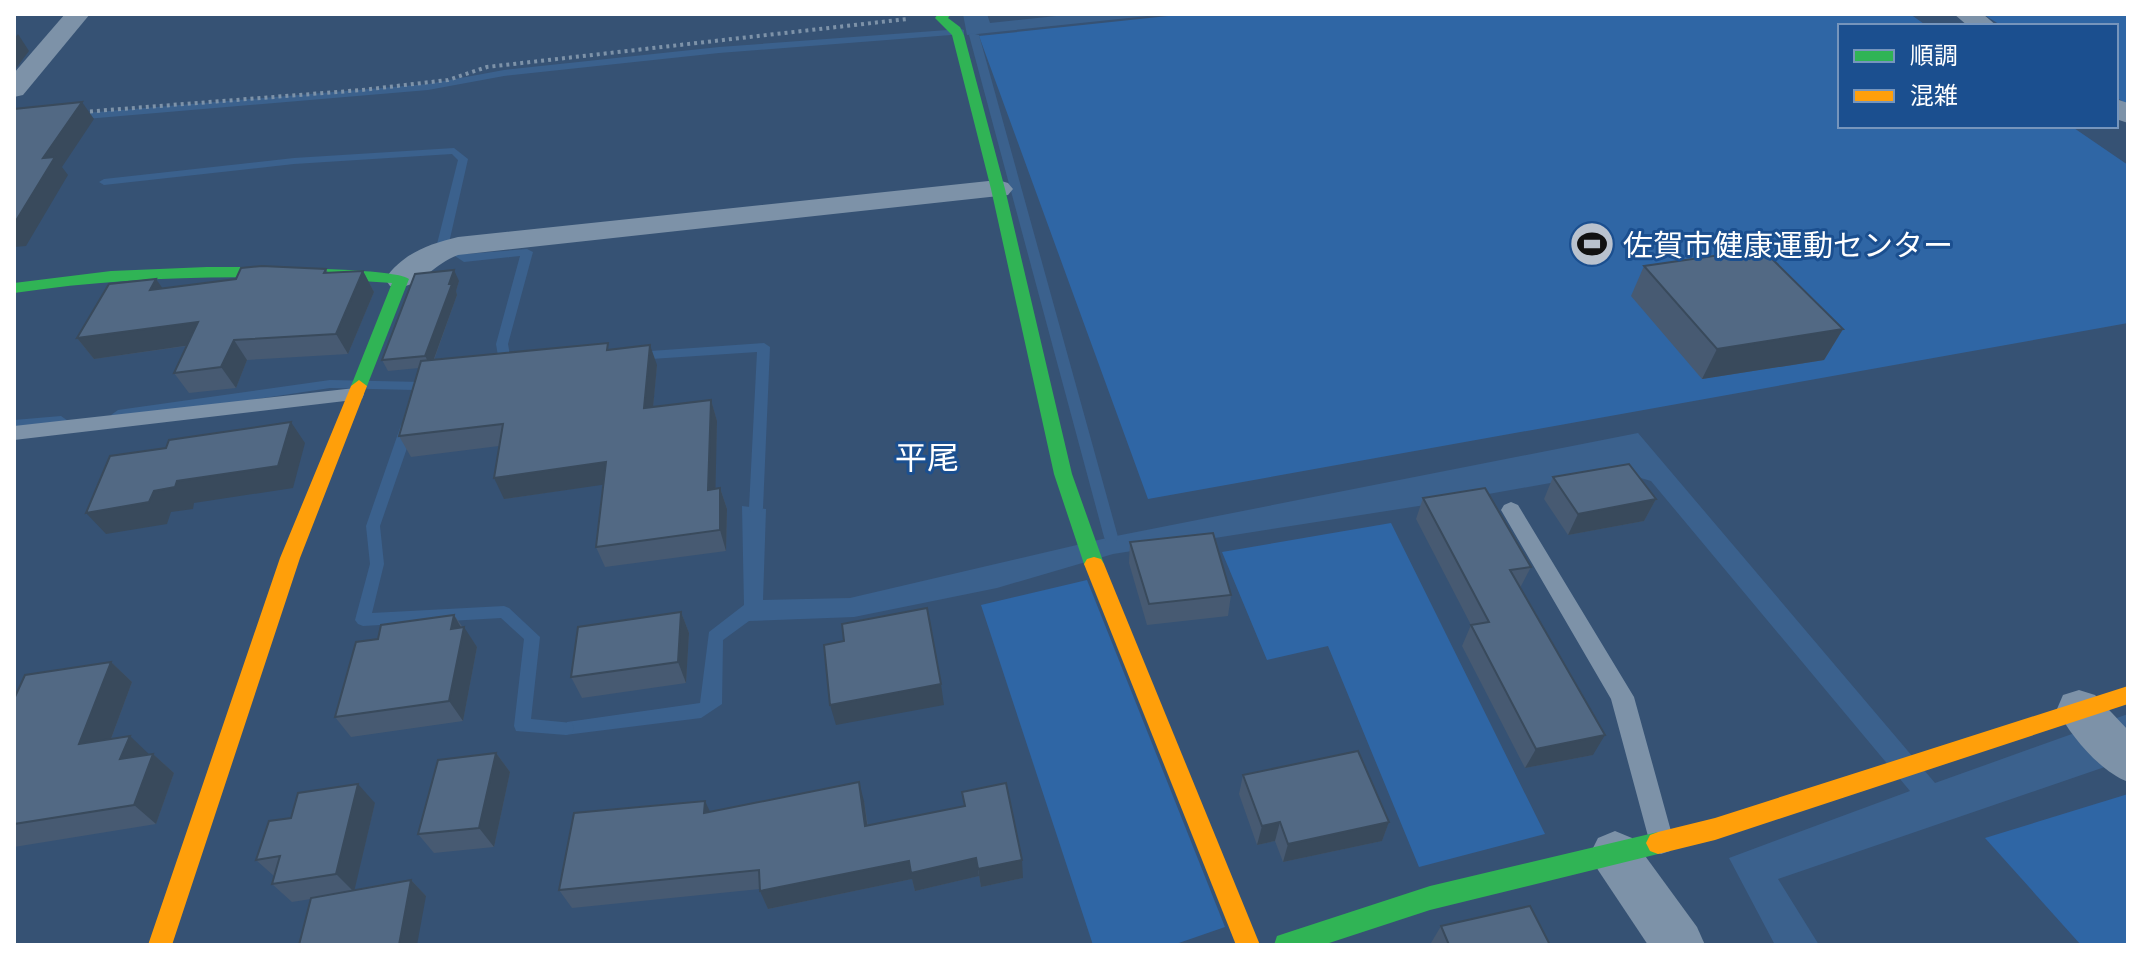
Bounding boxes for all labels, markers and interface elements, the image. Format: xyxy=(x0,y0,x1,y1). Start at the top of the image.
legend xyxy=(1838,24,2118,128)
text: 順調 xyxy=(1910,40,1958,69)
text: 混雑 xyxy=(1910,80,1958,109)
sports icon: 佐賀市健康運動センター xyxy=(1568,220,1616,268)
place label: 佐賀市健康運動センター xyxy=(1623,226,1953,262)
district label: 平尾 xyxy=(895,437,959,475)

